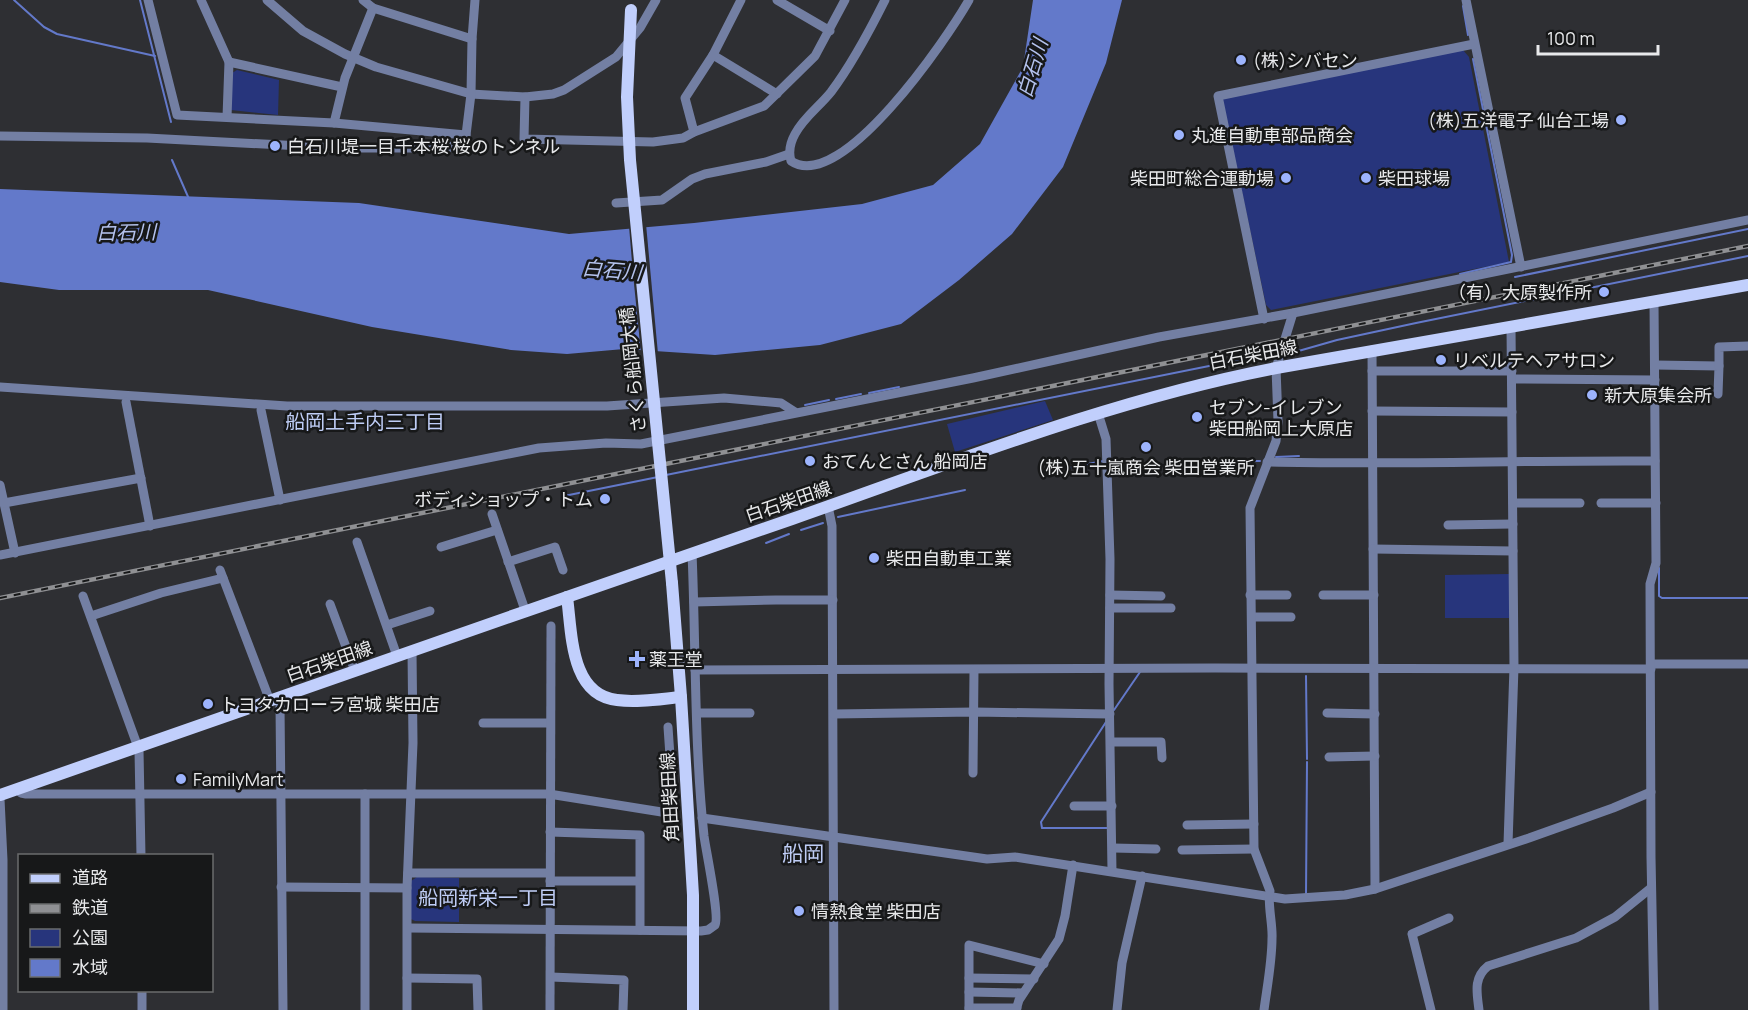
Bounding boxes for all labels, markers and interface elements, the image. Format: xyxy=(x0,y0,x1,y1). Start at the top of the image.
scale bar xyxy=(1538,18,1658,56)
text: 100 m xyxy=(1547,26,1595,50)
water label: 白石川 xyxy=(1010,33,1054,101)
place label: (株)シバセン xyxy=(1253,48,1358,72)
marker: (株)シバセン xyxy=(1234,53,1248,67)
place label: (株)五洋電子 仙台工場 xyxy=(1428,108,1609,132)
marker: (株)五洋電子 仙台工場 xyxy=(1614,113,1628,127)
place label: 丸進自動車部品商会 xyxy=(1191,123,1353,147)
marker: 丸進自動車部品商会 xyxy=(1172,128,1186,142)
place label: 白石川堤一目千本桜 桜のトンネル xyxy=(287,134,560,158)
marker: 白石川堤一目千本桜 桜のトンネル xyxy=(268,139,282,153)
place label: 柴田町総合運動場 xyxy=(1130,166,1274,190)
place label: 柴田球場 xyxy=(1378,166,1450,190)
marker: 柴田町総合運動場 xyxy=(1279,171,1293,185)
marker: 柴田球場 xyxy=(1359,171,1373,185)
water label: 白石川 xyxy=(96,218,158,246)
water label: 白石川 xyxy=(581,254,645,286)
place label: （有）大原製作所 xyxy=(1448,280,1592,304)
marker: （有）大原製作所 xyxy=(1597,285,1611,299)
street label: さくら船岡大橋 xyxy=(613,306,651,434)
street label: 白石柴田線 xyxy=(1207,334,1299,374)
place label: リベルテヘアサロン xyxy=(1453,348,1615,372)
marker: リベルテヘアサロン xyxy=(1434,353,1448,367)
place label: 新大原集会所 xyxy=(1604,383,1712,407)
marker: 新大原集会所 xyxy=(1585,388,1599,402)
place label: セブン-イレブン 柴田船岡上大原店 xyxy=(1209,395,1353,440)
district label: 船岡土手内三丁目 xyxy=(285,408,445,435)
marker: セブン-イレブン 柴田船岡上大原店 xyxy=(1190,410,1204,424)
marker: (株)五十嵐商会 柴田営業所 xyxy=(1139,440,1153,454)
place label: おてんとさん 船岡店 xyxy=(822,449,988,473)
marker: おてんとさん 船岡店 xyxy=(803,454,817,468)
place label: (株)五十嵐商会 柴田営業所 xyxy=(1038,455,1254,479)
street label: 白石柴田線 xyxy=(742,475,834,527)
place label: ボディショップ・トム xyxy=(414,487,593,511)
marker: ボディショップ・トム xyxy=(598,492,612,506)
place label: 柴田自動車工業 xyxy=(886,546,1012,570)
marker: 柴田自動車工業 xyxy=(867,551,881,565)
street label: 白石柴田線 xyxy=(283,635,375,687)
place label: 薬王堂 xyxy=(649,647,703,671)
marker: 薬王堂 xyxy=(630,652,644,666)
place label: トヨタカローラ宮城 柴田店 xyxy=(220,692,440,716)
marker: トヨタカローラ宮城 柴田店 xyxy=(201,697,215,711)
street label: 角田柴田線 xyxy=(655,751,683,843)
place label: FamilyMart xyxy=(193,767,284,791)
marker: FamilyMart xyxy=(174,772,188,786)
district label: 船岡 xyxy=(782,839,824,867)
legend xyxy=(18,854,213,992)
text: 道路 xyxy=(72,865,108,889)
district label: 船岡新栄一丁目 xyxy=(418,884,558,911)
text: 鉄道 xyxy=(72,895,108,919)
place label: 情熱食堂 柴田店 xyxy=(811,899,941,923)
marker: 情熱食堂 柴田店 xyxy=(792,904,806,918)
text: 公園 xyxy=(72,925,108,949)
text: 水域 xyxy=(72,955,108,979)

